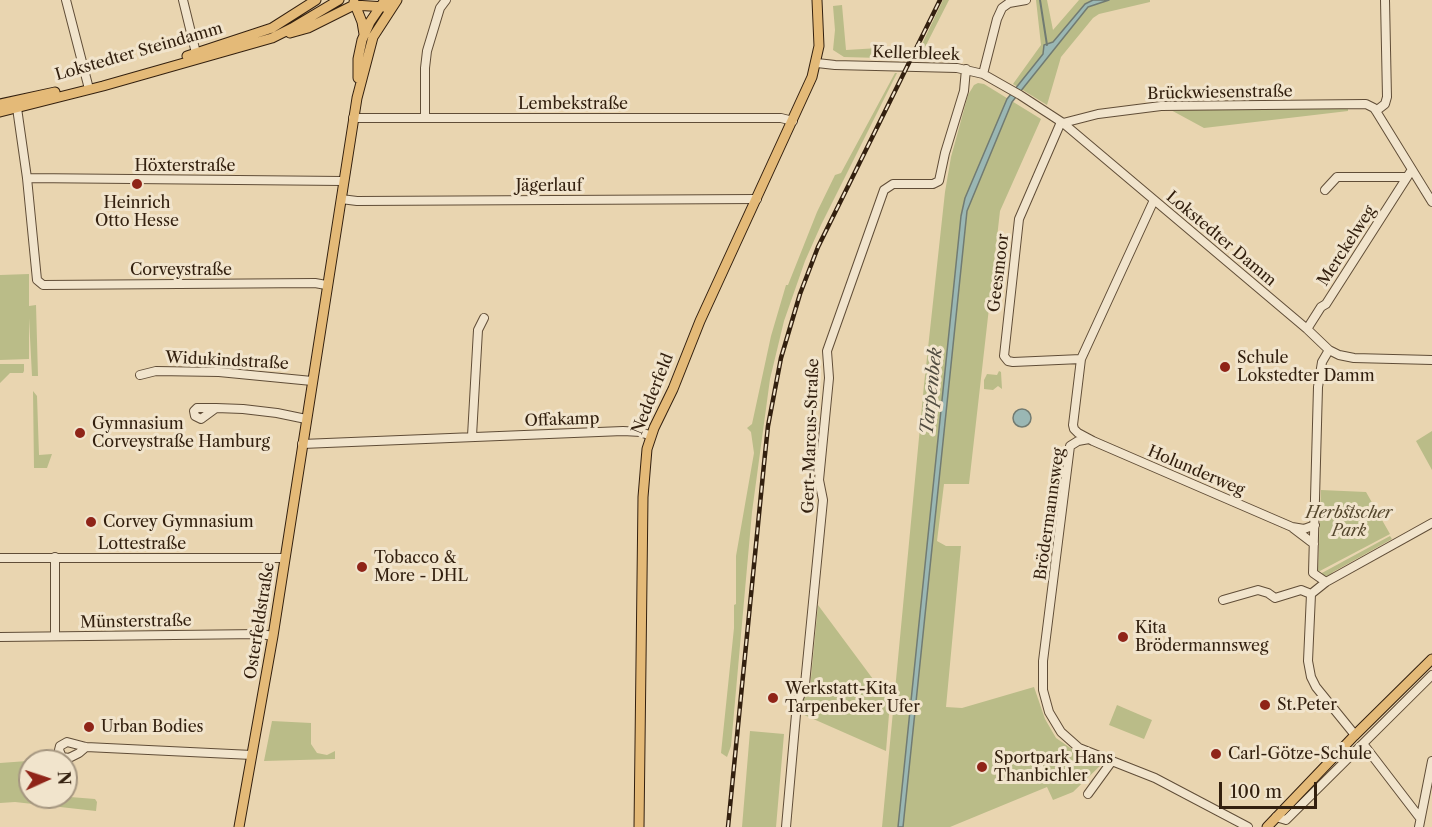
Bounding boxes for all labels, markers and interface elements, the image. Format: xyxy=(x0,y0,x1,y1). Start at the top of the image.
street label: Lokstedter Steindamm xyxy=(53,19,225,85)
street label: Kellerbleek xyxy=(872,43,960,65)
street label: Brückwiesenstraße xyxy=(1147,82,1293,104)
street label: Lembekstraße xyxy=(518,94,628,114)
street label: Höxterstraße xyxy=(134,156,236,176)
street label: Jägerlauf xyxy=(516,176,582,196)
marker: Heinrich Otto Hesse xyxy=(130,177,144,191)
street label: Lokstedter Damm xyxy=(1162,187,1280,291)
place label: Heinrich Otto Hesse xyxy=(95,193,179,231)
street label: Merckelweg xyxy=(1314,202,1380,290)
street label: Geesmoor xyxy=(985,233,1013,313)
street label: Corveystraße xyxy=(130,260,232,280)
water label: Tarpenbek xyxy=(917,346,947,436)
street label: Widukindstraße xyxy=(165,348,289,374)
place label: Schule Lokstedter Damm xyxy=(1237,348,1375,386)
street label: Nedderfeld xyxy=(628,351,678,437)
street label: Gert-Marcus-Straße xyxy=(799,358,823,514)
marker: Schule Lokstedter Damm xyxy=(1218,360,1232,374)
street label: Offakamp xyxy=(524,409,600,431)
place label: Gymnasium Corveystraße Hamburg xyxy=(92,414,270,452)
marker: Gymnasium Corveystraße Hamburg xyxy=(73,426,87,440)
street label: Holunderweg xyxy=(1145,442,1247,500)
street label: Brödermannsweg xyxy=(1031,447,1069,581)
park label: Herbstscher Park xyxy=(1306,503,1392,541)
place label: Corvey Gymnasium xyxy=(103,512,254,532)
marker: Corvey Gymnasium xyxy=(84,515,98,529)
street label: Lottestraße xyxy=(98,534,186,554)
place label: Tobacco & More - DHL xyxy=(374,548,468,586)
marker: Tobacco & More - DHL xyxy=(355,560,369,574)
street label: Osterfeldstraße xyxy=(241,561,279,681)
street label: Münsterstraße xyxy=(80,611,192,633)
place label: Kita Brödermannsweg xyxy=(1135,618,1268,656)
marker: Kita Brödermannsweg xyxy=(1116,630,1130,644)
place label: Werkstatt-Kita Tarpenbeker Ufer xyxy=(785,679,920,717)
marker: Werkstatt-Kita Tarpenbeker Ufer xyxy=(766,691,780,705)
place label: St.Peter xyxy=(1277,695,1337,715)
marker: St.Peter xyxy=(1258,698,1272,712)
place label: Urban Bodies xyxy=(101,717,204,737)
marker: Urban Bodies xyxy=(82,720,96,734)
place label: Carl-Götze-Schule xyxy=(1228,744,1372,764)
marker: Carl-Götze-Schule xyxy=(1209,747,1223,761)
place label: Sportpark Hans Thanbichler xyxy=(994,748,1113,786)
north arrow xyxy=(18,749,78,809)
marker: Sportpark Hans Thanbichler xyxy=(975,760,989,774)
scale bar xyxy=(1222,770,1320,808)
text: N xyxy=(54,771,74,786)
text: 100 m xyxy=(1230,781,1282,803)

